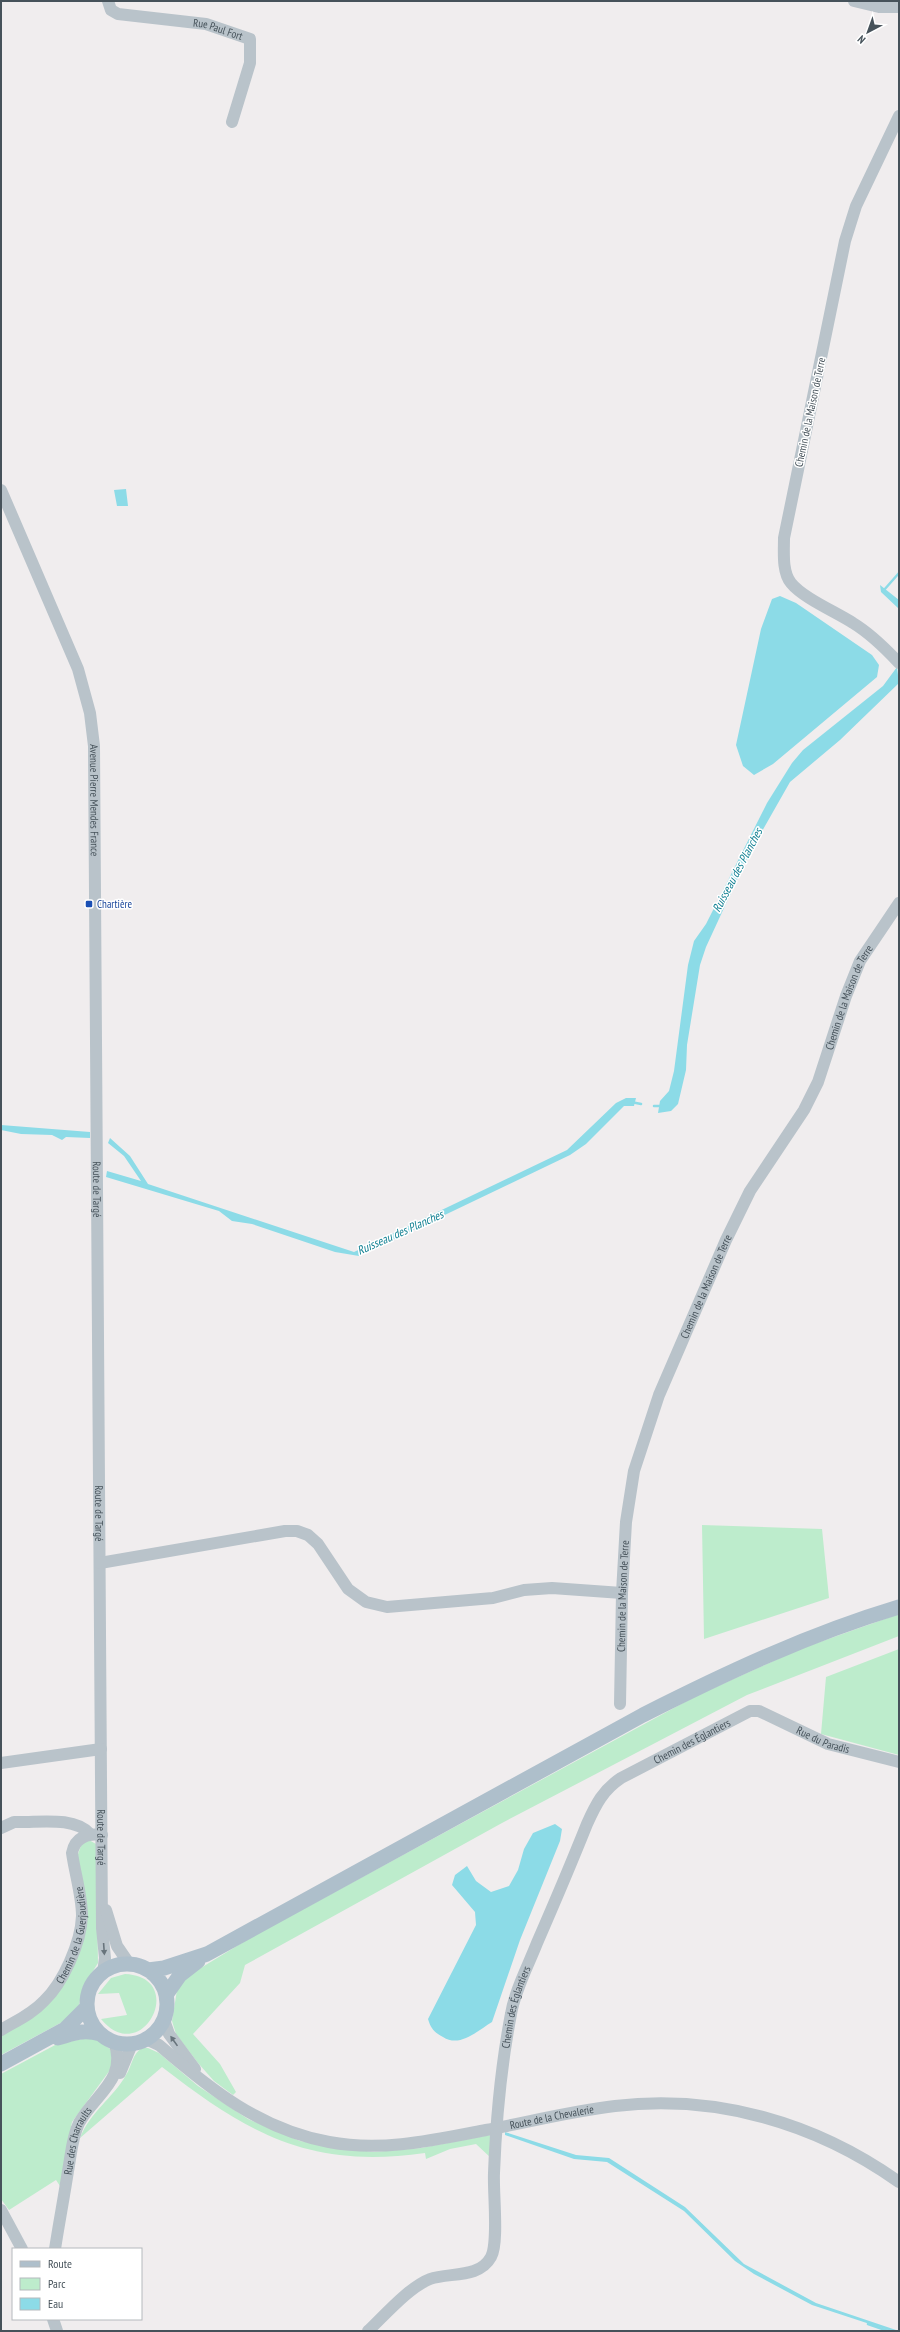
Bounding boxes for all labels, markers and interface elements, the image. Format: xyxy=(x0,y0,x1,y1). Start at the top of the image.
north arrow xyxy=(848,12,888,52)
street label: Rue Paul Fort xyxy=(192,16,245,43)
text: N xyxy=(855,32,868,47)
street label: Chemin de la Maison de Terre xyxy=(792,355,829,468)
street label: Avenue Pierre Mendes France xyxy=(87,744,102,857)
water label: Ruisseau des Planches xyxy=(709,824,766,914)
place label: Chartière xyxy=(97,897,133,911)
marker: Chartière xyxy=(84,899,94,909)
street label: Chemin de la Maison de Terre xyxy=(822,942,876,1052)
street label: Route de Targé xyxy=(90,1161,104,1218)
water label: Ruisseau des Planches xyxy=(355,1205,447,1258)
street label: Chemin de la Maison de Terre xyxy=(677,1232,735,1341)
street label: Route de Targé xyxy=(92,1485,106,1542)
street label: Chemin de la Maison de Terre xyxy=(614,1539,632,1652)
street label: Chemin des Églantiers xyxy=(651,1715,733,1767)
street label: Rue du Paradis xyxy=(794,1723,851,1756)
street label: Route de Targé xyxy=(94,1809,109,1866)
street label: Chemin de la Guerjaudière xyxy=(53,1885,89,1986)
one-way arrow xyxy=(101,1943,107,1955)
street label: Chemin des Églantiers xyxy=(498,1964,534,2049)
one-way arrow xyxy=(171,2036,179,2046)
street label: Route de la Chevalerie xyxy=(508,2102,595,2132)
street label: Rue des Charraults xyxy=(61,2104,95,2176)
legend xyxy=(12,2248,142,2320)
text: Route xyxy=(48,2256,72,2271)
text: Parc xyxy=(48,2276,66,2291)
text: Eau xyxy=(48,2296,63,2311)

